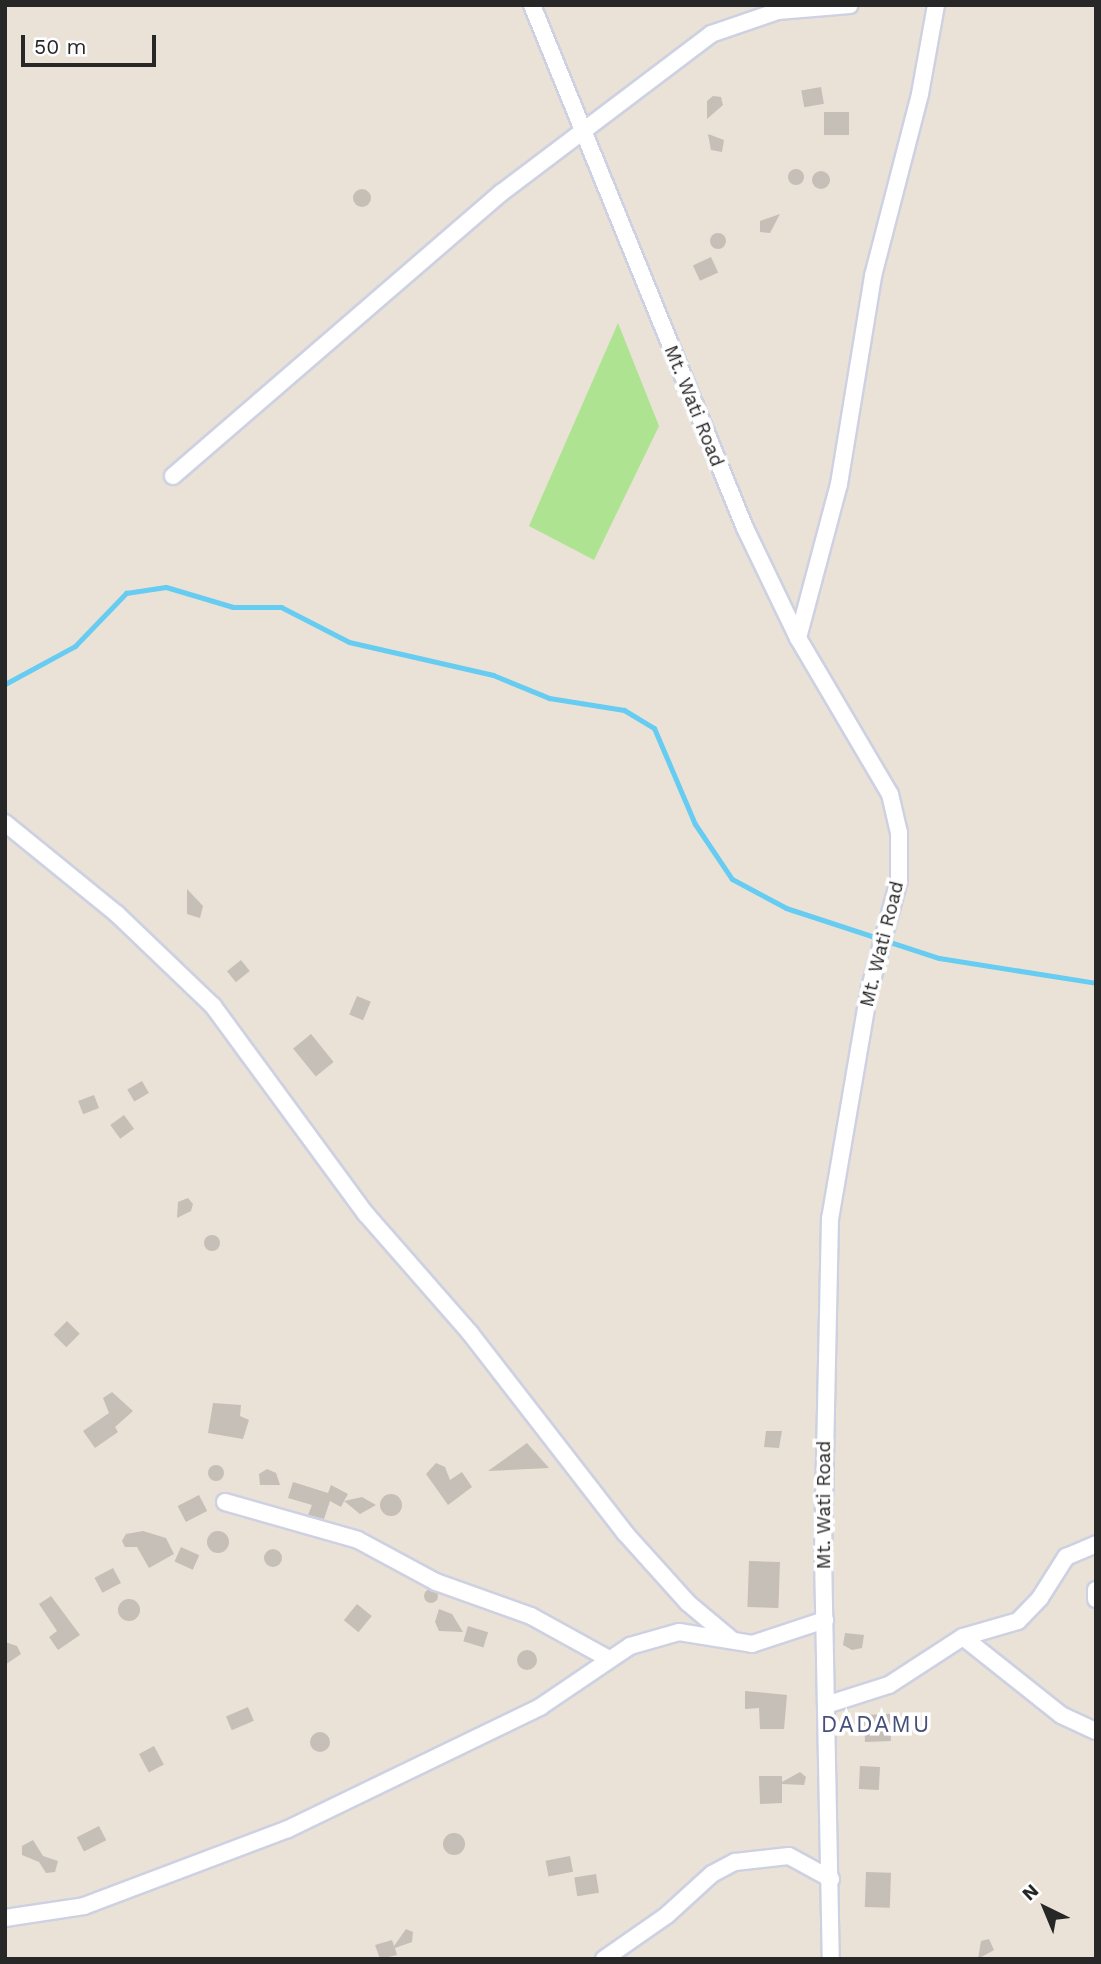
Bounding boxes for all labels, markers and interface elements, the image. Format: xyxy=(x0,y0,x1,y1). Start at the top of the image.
scale bar xyxy=(24,21,159,65)
text: 50 m xyxy=(34,34,86,59)
street label: Mt. Wati Road xyxy=(659,342,729,470)
street label: Mt. Wati Road xyxy=(855,878,909,1010)
street label: Mt. Wati Road xyxy=(813,1440,835,1570)
district label: DADAMU xyxy=(822,1711,930,1739)
north arrow xyxy=(1010,1873,1080,1943)
text: N xyxy=(1017,1879,1043,1905)

